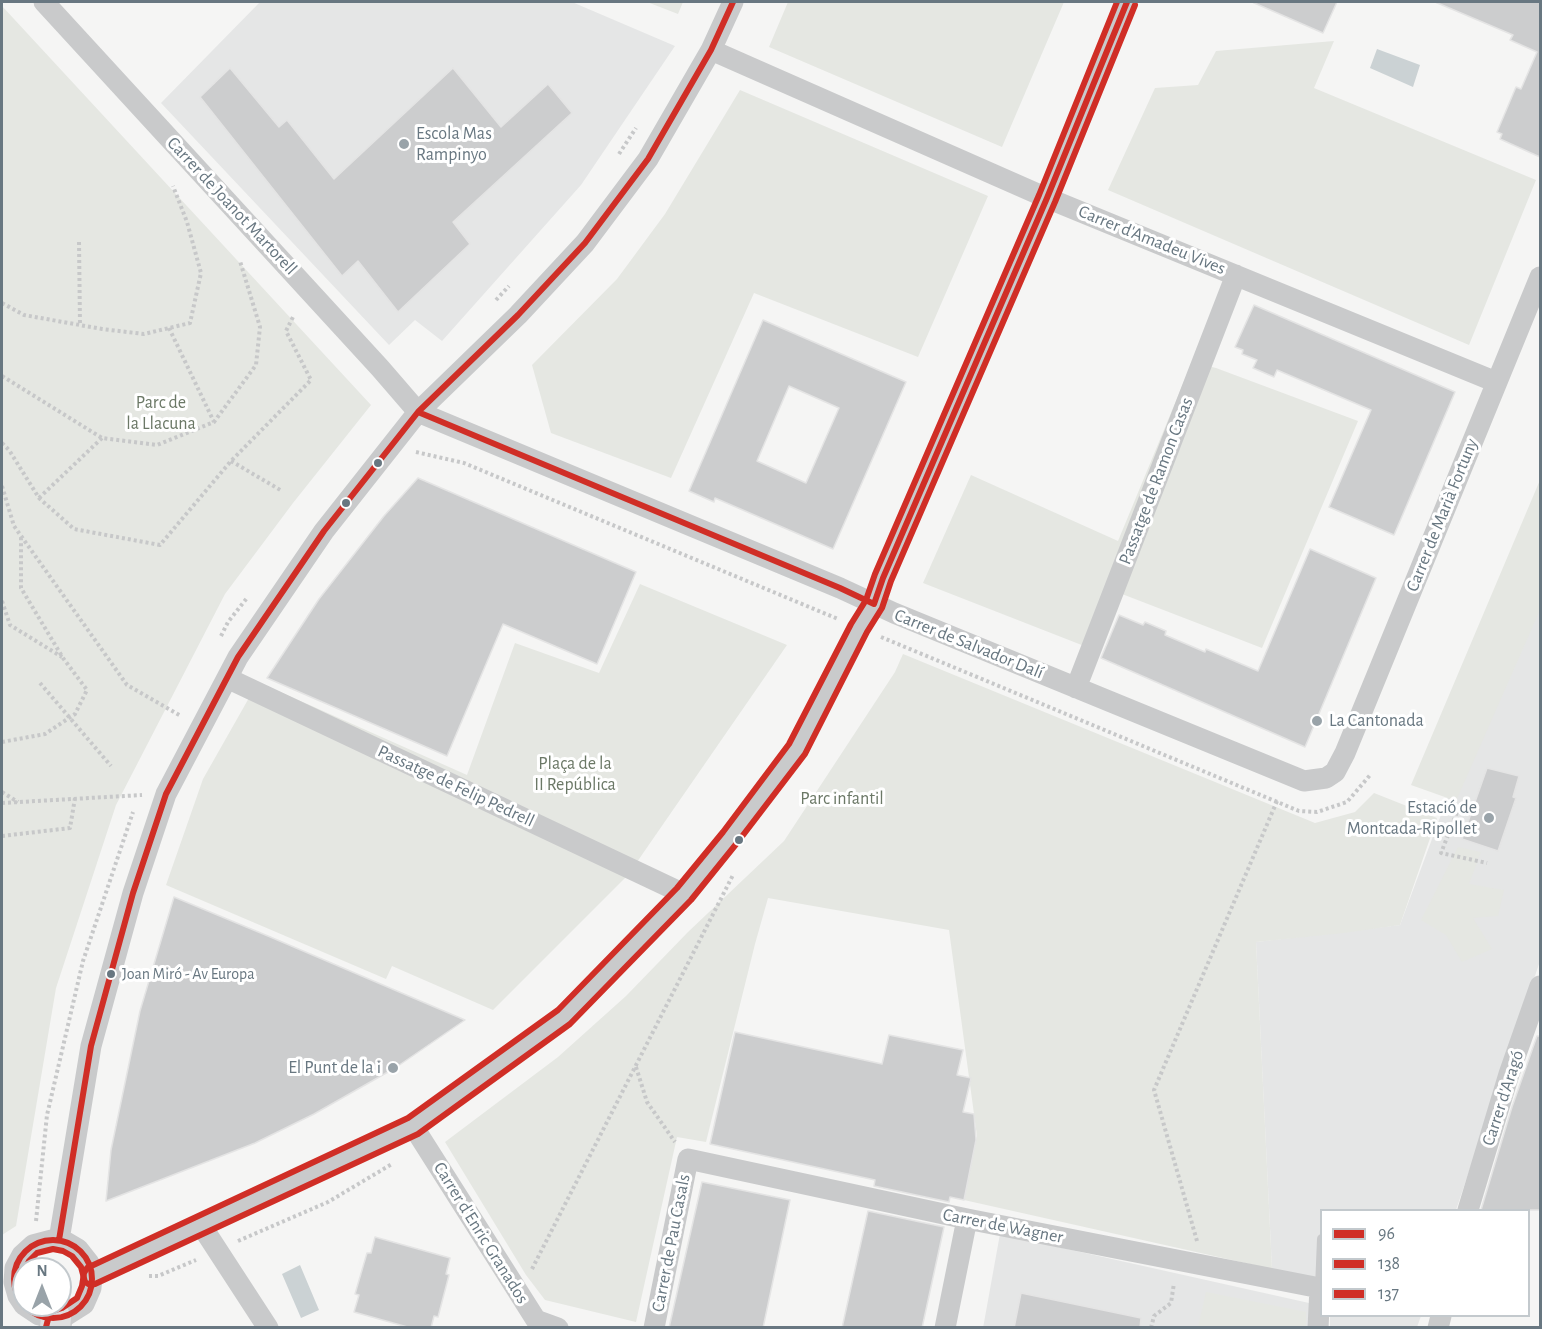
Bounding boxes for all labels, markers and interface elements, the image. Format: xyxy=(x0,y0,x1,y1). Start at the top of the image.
place label: Escola Mas Rampinyo xyxy=(416,123,492,166)
street label: Carrer de Joanot Martorell xyxy=(162,132,302,280)
marker: Escola Mas Rampinyo xyxy=(397,137,411,151)
street label: Carrer d'Amadeu Vives xyxy=(1075,201,1229,279)
park label: Parc de la Llacuna xyxy=(126,392,196,434)
street label: Passatge de Ramon Casas xyxy=(1114,394,1198,568)
street label: Carrer de Marià Fortuny xyxy=(1401,435,1483,595)
unlabelled marker xyxy=(372,457,384,469)
unlabelled marker xyxy=(340,497,352,509)
street label: Carrer de Salvador Dalí xyxy=(891,604,1047,684)
place label: La Cantonada xyxy=(1329,710,1424,732)
marker: La Cantonada xyxy=(1310,714,1324,728)
street label: Passatge de Felip Pedrell xyxy=(374,740,538,832)
park label: Plaça de la II República xyxy=(534,753,616,795)
park label: Parc infantil xyxy=(800,788,884,810)
place label: Estació de Montcada-Ripollet xyxy=(1347,797,1477,840)
marker: Estació de Montcada-Ripollet xyxy=(1482,811,1496,825)
unlabelled marker xyxy=(733,834,745,846)
place label: Joan Miró - Av Europa xyxy=(122,964,255,984)
marker: Joan Miró - Av Europa xyxy=(105,968,117,980)
street label: Carrer d'Aragó xyxy=(1477,1047,1529,1149)
place label: El Punt de la i xyxy=(288,1057,381,1079)
marker: El Punt de la i xyxy=(386,1061,400,1075)
street label: Carrer d'Enric Granados xyxy=(429,1158,533,1308)
street label: Carrer de Pau Casals xyxy=(647,1172,695,1314)
street label: Carrer de Wagner xyxy=(941,1204,1065,1248)
legend xyxy=(1320,1209,1530,1317)
text: 96 xyxy=(1378,1225,1395,1243)
text: 138 xyxy=(1378,1255,1400,1273)
north arrow xyxy=(12,1257,72,1317)
text: N xyxy=(36,1263,48,1279)
text: 137 xyxy=(1378,1285,1399,1303)

